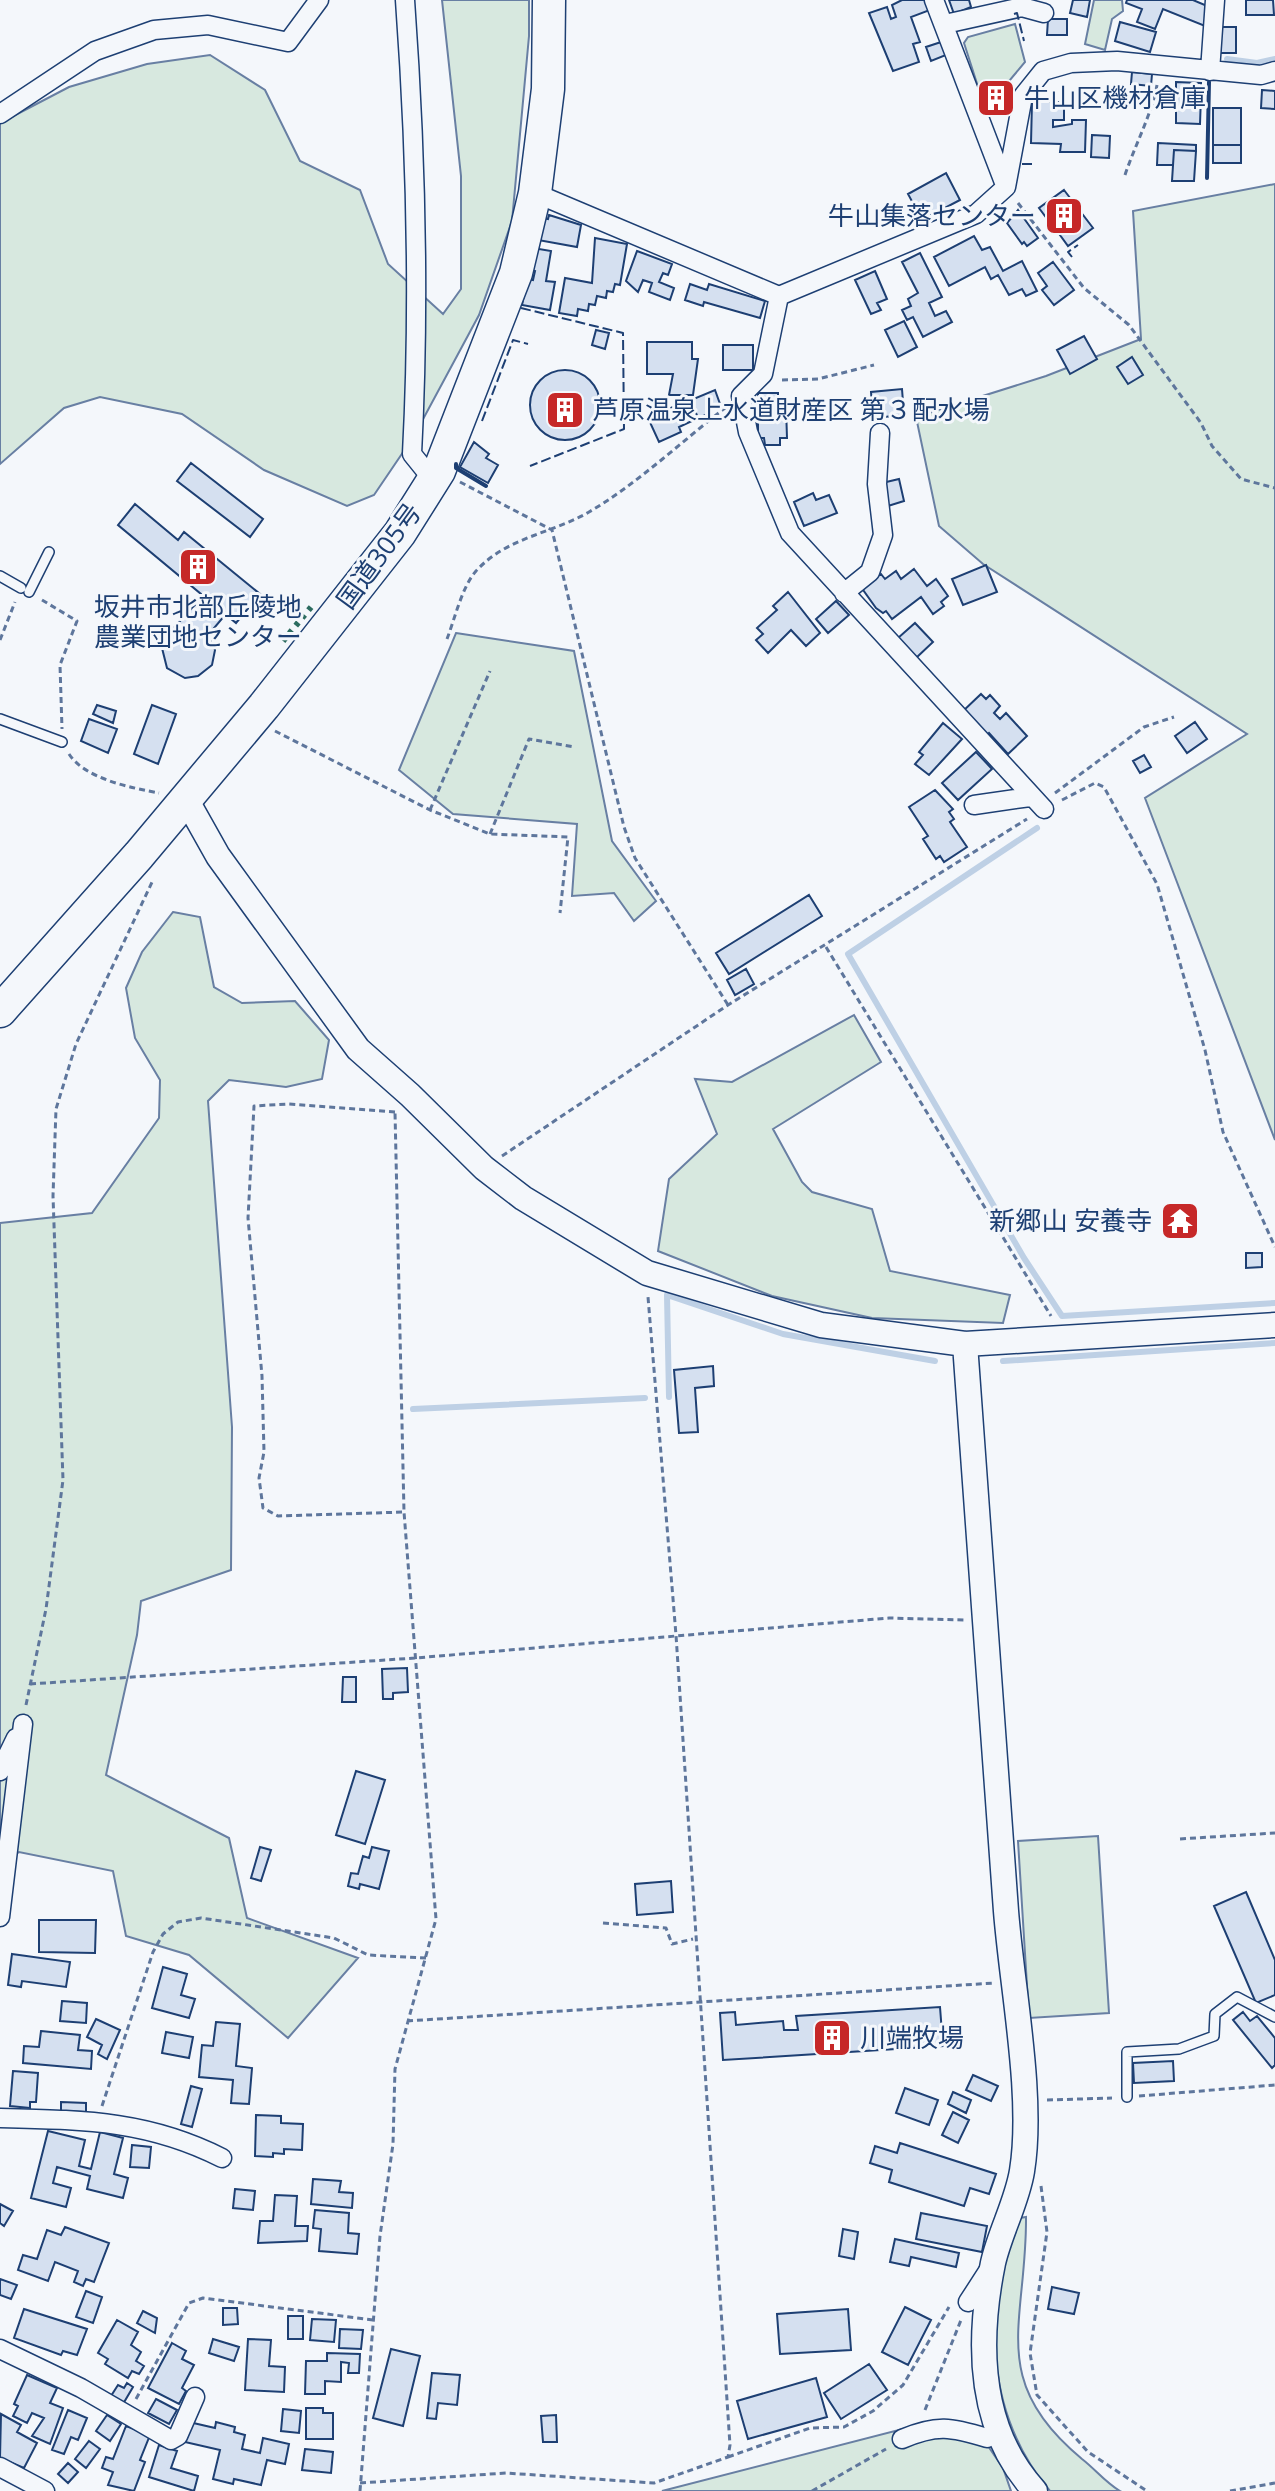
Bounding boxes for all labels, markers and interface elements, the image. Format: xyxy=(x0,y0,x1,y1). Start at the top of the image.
building icon: 牛山区機材倉庫 xyxy=(975,77,1017,119)
place label: 牛山区機材倉庫 xyxy=(1024,79,1206,115)
building icon: 牛山集落センター xyxy=(1043,195,1085,237)
place label: 牛山集落センター xyxy=(828,197,1036,233)
building icon: 芦原温泉上水道財産区 第３配水場 xyxy=(544,389,586,431)
place label: 芦原温泉上水道財産区 第３配水場 xyxy=(593,391,990,427)
street label: 国道305号 xyxy=(328,495,429,616)
building icon: 坂井市北部丘陵地 農業団地センター xyxy=(177,546,219,588)
place label: 坂井市北部丘陵地 農業団地センター xyxy=(94,588,302,654)
temple icon: 新郷山 安養寺 xyxy=(1159,1200,1201,1242)
place label: 新郷山 安養寺 xyxy=(989,1202,1152,1238)
building icon: 川端牧場 xyxy=(811,2017,853,2059)
place label: 川端牧場 xyxy=(860,2019,964,2055)

